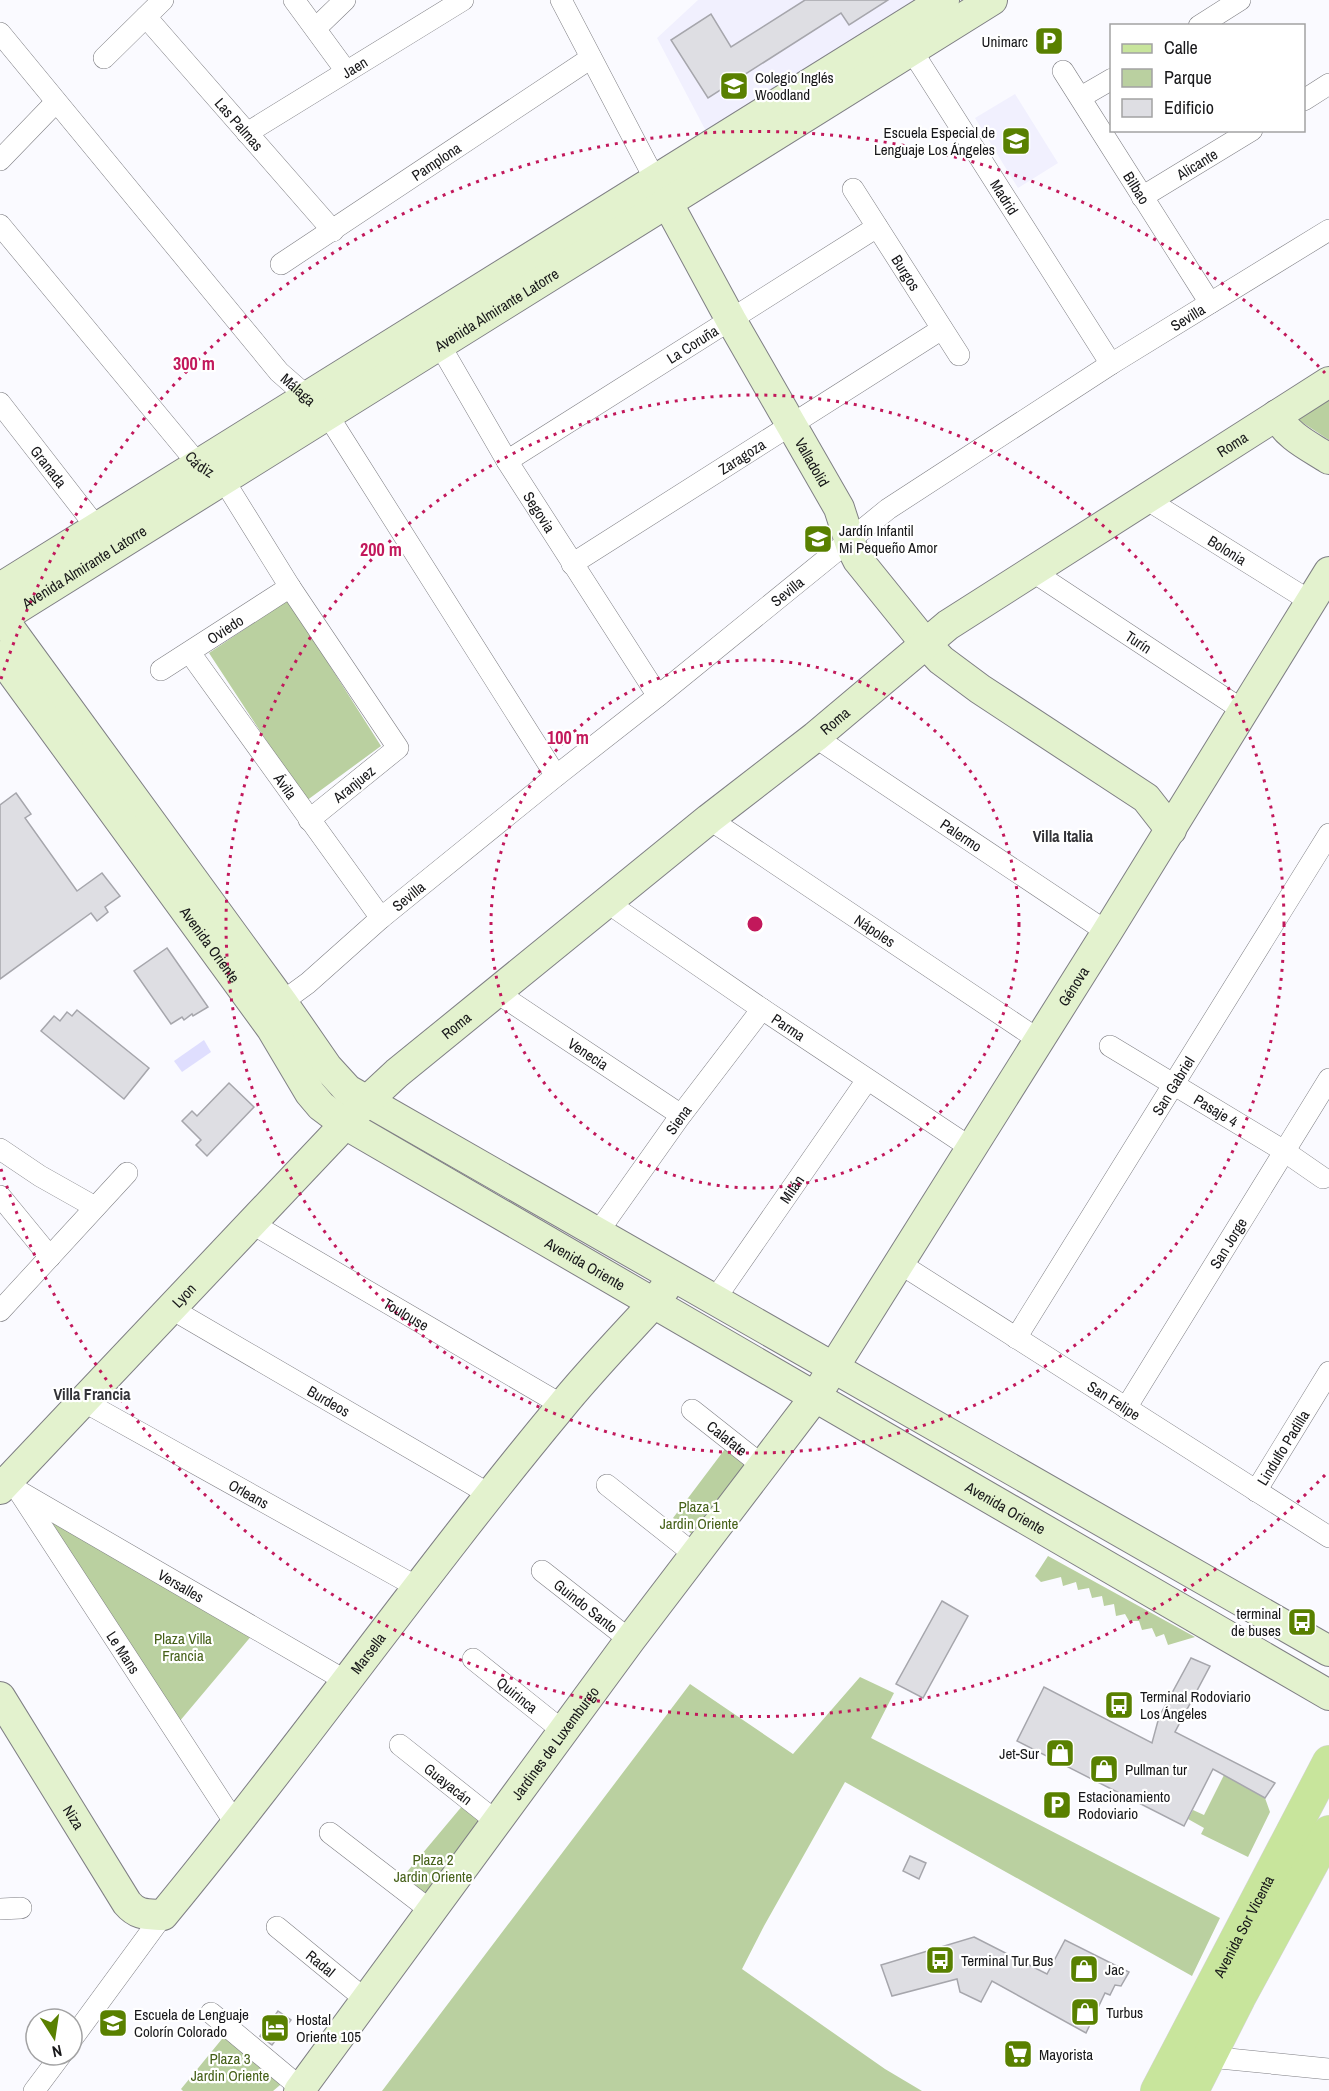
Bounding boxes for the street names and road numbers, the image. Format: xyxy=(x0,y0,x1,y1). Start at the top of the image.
street label: Jaen xyxy=(337,51,371,83)
street label: Las Palmas xyxy=(210,93,269,155)
street label: Pamplona xyxy=(407,137,465,185)
street label: Alicante xyxy=(1171,143,1221,185)
street label: Bilbao xyxy=(1119,167,1155,208)
street label: Madrid xyxy=(986,175,1024,219)
street label: Burgos xyxy=(887,250,926,295)
street label: Avenida Almirante Latorre xyxy=(429,263,563,357)
street label: Sevilla xyxy=(1166,298,1209,336)
street label: La Coruña xyxy=(662,320,722,368)
street label: Málaga xyxy=(276,368,321,410)
street label: Roma xyxy=(1212,426,1251,462)
street label: Zaragoza xyxy=(714,433,769,479)
street label: Valladolid xyxy=(790,434,835,490)
street label: Granada xyxy=(26,441,72,492)
street label: Cádiz xyxy=(181,446,219,482)
street label: Segovia xyxy=(519,487,561,537)
street label: Avenida Almirante Latorre xyxy=(17,520,150,614)
street label: Bolonia xyxy=(1204,530,1251,570)
street label: Sevilla xyxy=(766,571,808,611)
street label: Oviedo xyxy=(203,609,247,648)
street label: Turín xyxy=(1121,625,1156,658)
street label: Roma xyxy=(815,702,854,739)
street label: Aranjuez xyxy=(328,761,379,808)
street label: Ávila xyxy=(269,768,302,803)
street label: Palermo xyxy=(936,813,986,856)
street label: Sevilla xyxy=(387,876,429,916)
street label: Avenida Oriente xyxy=(175,901,245,987)
street label: Nápoles xyxy=(851,909,900,952)
street label: Génova xyxy=(1053,962,1093,1010)
street label: Roma xyxy=(436,1006,475,1044)
street label: Parma xyxy=(768,1008,810,1046)
street label: Venecia xyxy=(564,1032,613,1075)
street label: San Gabriel xyxy=(1146,1052,1199,1119)
street label: Pasaje 4 xyxy=(1190,1089,1242,1132)
street label: Siena xyxy=(660,1100,696,1139)
street label: Milán xyxy=(774,1171,809,1207)
street label: San Jorge xyxy=(1204,1213,1252,1272)
street label: Avenida Oriente xyxy=(541,1231,629,1295)
street label: Lyon xyxy=(167,1278,200,1312)
street label: Toulouse xyxy=(380,1292,433,1335)
street label: San Felipe xyxy=(1084,1375,1145,1425)
street label: Burdeos xyxy=(304,1380,354,1421)
street label: Lindulfo Padilla xyxy=(1252,1406,1314,1489)
street label: Calafate xyxy=(703,1415,752,1460)
street label: Orleans xyxy=(225,1474,273,1513)
street label: Avenida Oriente xyxy=(961,1475,1050,1539)
street label: Versalles xyxy=(154,1564,208,1607)
street label: Guindo Santo xyxy=(550,1574,623,1637)
street label: Le Mans xyxy=(102,1627,145,1678)
street label: Marsella xyxy=(345,1628,390,1678)
street label: Quirinca xyxy=(493,1672,543,1718)
street label: Jardines de Luxemburgo xyxy=(506,1682,603,1804)
street label: Guayacán xyxy=(420,1758,477,1809)
street label: Niza xyxy=(58,1801,90,1833)
street label: Avenida Sor Vicenta xyxy=(1207,1871,1279,1982)
street label: Radal xyxy=(302,1945,340,1981)

